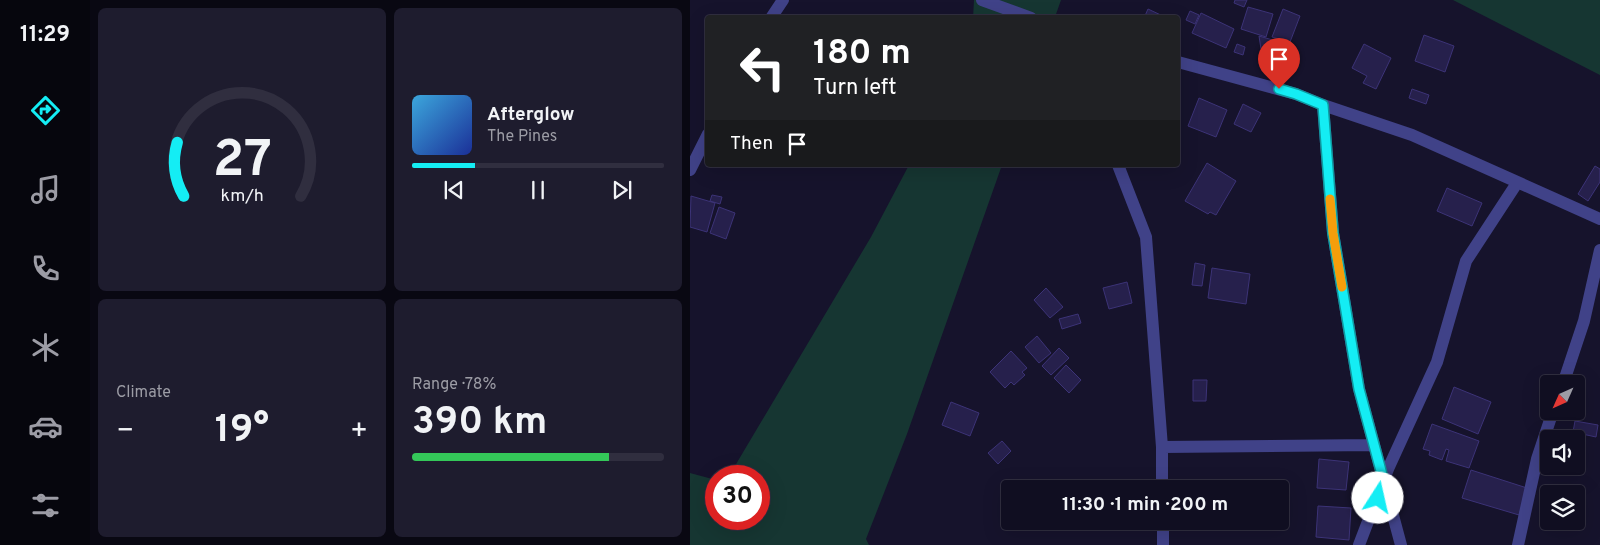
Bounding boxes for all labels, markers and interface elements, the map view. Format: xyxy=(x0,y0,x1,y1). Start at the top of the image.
text: 11:29 xyxy=(20,22,70,49)
text: 180 m xyxy=(813,32,911,76)
icon: left xyxy=(730,35,795,100)
pin xyxy=(1258,38,1300,89)
icon: arrive xyxy=(1265,45,1293,73)
text: Turn left xyxy=(813,75,896,102)
icon: directions xyxy=(28,93,63,128)
text: Afterglow xyxy=(487,103,575,127)
text: The Pines xyxy=(487,127,557,147)
text: 27 xyxy=(212,129,272,195)
icon: arrive xyxy=(783,130,811,158)
text: Then xyxy=(730,132,773,156)
icon: music xyxy=(28,172,63,207)
icon: previous xyxy=(440,176,468,204)
icon: pause xyxy=(524,176,552,204)
icon: next xyxy=(608,176,636,204)
text: km/h xyxy=(220,185,264,208)
icon: phone xyxy=(28,251,63,286)
icon: climate xyxy=(28,330,63,365)
text: Range · 78% xyxy=(412,375,496,395)
north arrow xyxy=(1540,375,1585,420)
map controls xyxy=(1540,375,1585,530)
text: Climate xyxy=(116,383,171,403)
text: 390 km xyxy=(412,399,547,448)
text: 19° xyxy=(215,407,269,456)
icon: car xyxy=(28,409,63,444)
text: − xyxy=(116,414,134,450)
text: + xyxy=(350,414,368,450)
button: sound xyxy=(1540,430,1585,475)
speed limit sign: 30 xyxy=(705,465,770,530)
position arrow xyxy=(1351,471,1403,523)
button: layers xyxy=(1540,485,1585,530)
icon: filters xyxy=(28,488,63,523)
text: 11:30 · 1 min · 200 m xyxy=(1062,493,1228,517)

